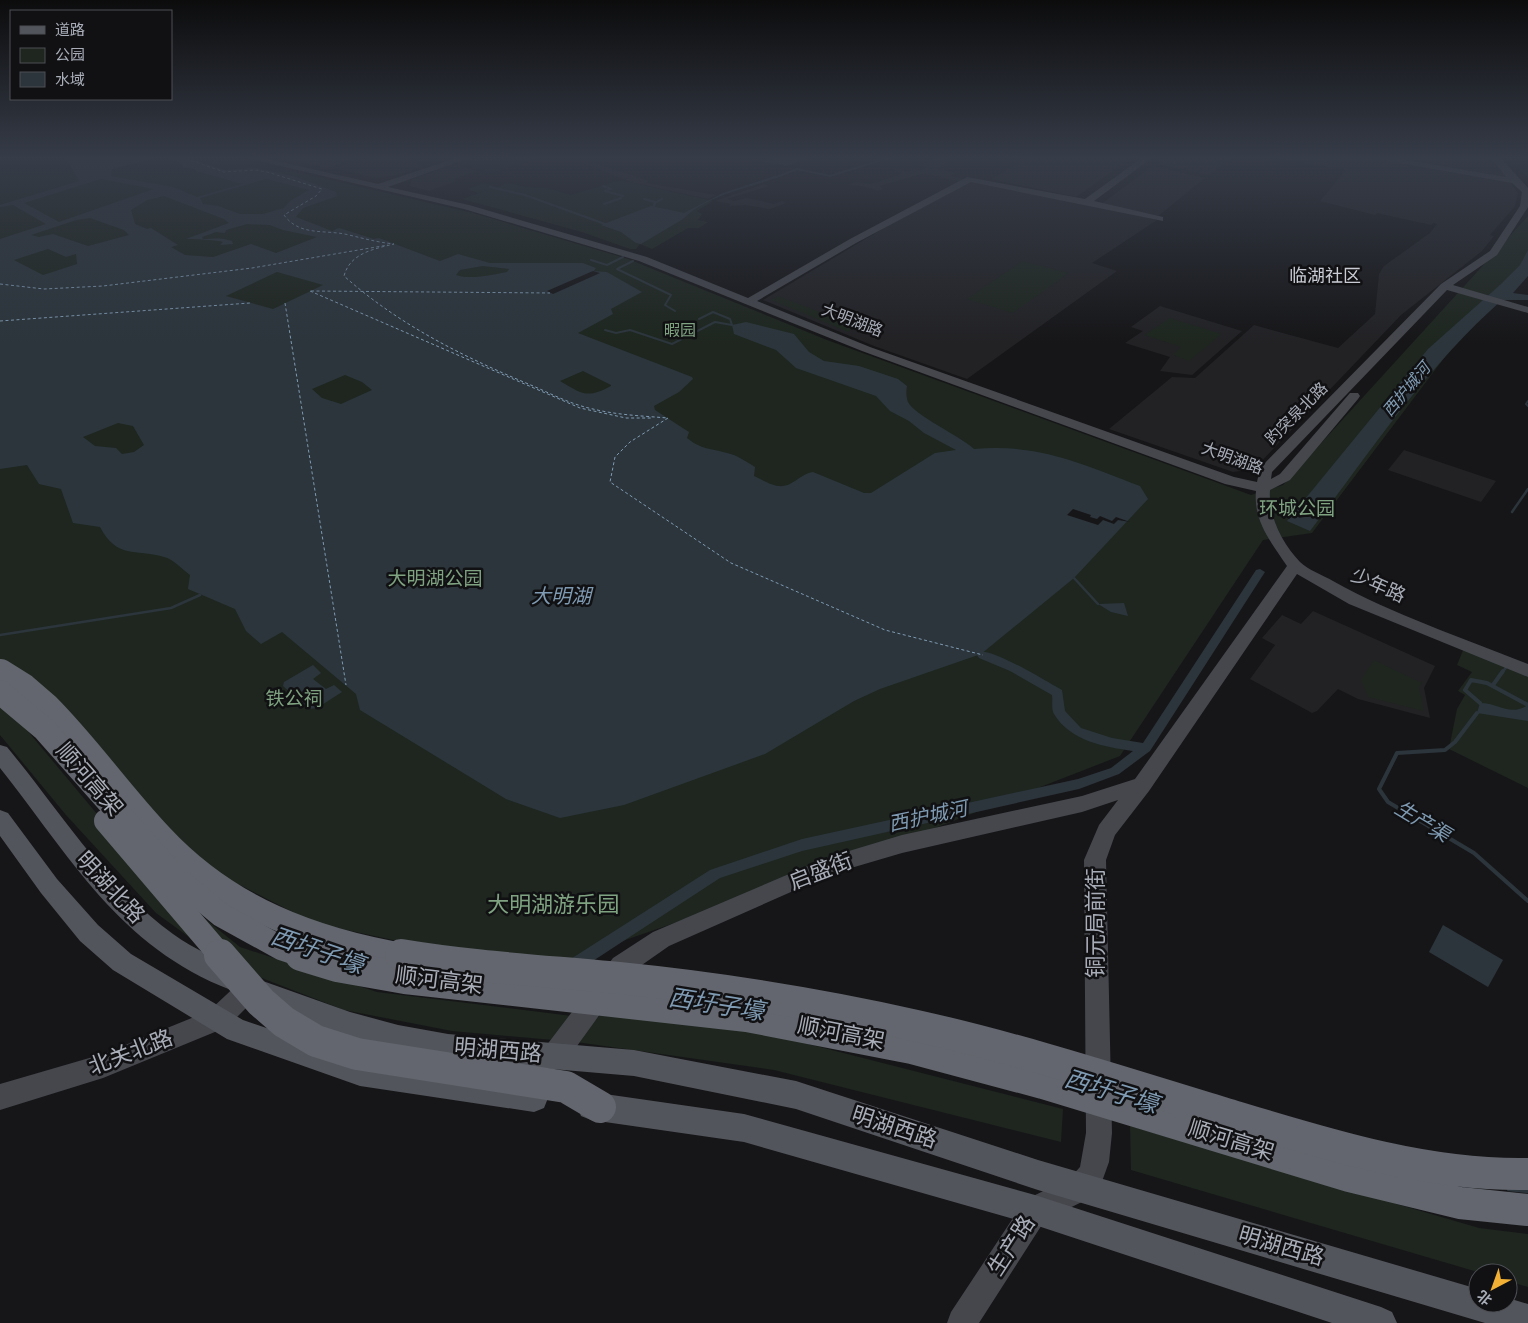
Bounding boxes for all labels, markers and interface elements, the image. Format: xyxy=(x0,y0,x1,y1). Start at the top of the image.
legend xyxy=(10,10,172,100)
text: 道路 xyxy=(55,21,85,40)
text: 公园 xyxy=(55,46,85,65)
text: 水域 xyxy=(55,71,85,90)
district label: 临湖社区 xyxy=(1289,266,1361,287)
street label: 大明湖路 xyxy=(819,301,885,341)
park label: 暇园 xyxy=(664,322,696,341)
water label: 西护城河 xyxy=(1379,357,1437,421)
street label: 趵突泉北路 xyxy=(1262,379,1332,449)
street label: 大明湖路 xyxy=(1199,439,1265,479)
park label: 环城公园 xyxy=(1259,498,1335,521)
street label: 少年路 xyxy=(1347,564,1409,608)
park label: 大明湖公园 xyxy=(387,568,483,591)
water label: 大明湖 xyxy=(531,585,594,609)
park label: 铁公祠 xyxy=(265,688,323,711)
street label: 顺河高架 xyxy=(50,738,128,822)
water label: 西护城河 xyxy=(886,796,974,837)
water label: 生产渠 xyxy=(1390,796,1456,849)
street label: 明湖北路 xyxy=(70,847,150,929)
street label: 启盛街 xyxy=(785,848,857,896)
street label: 铜元局前街 xyxy=(1083,868,1110,978)
park label: 大明湖游乐园 xyxy=(487,892,619,919)
water label: 西圩子壕 xyxy=(267,922,371,982)
street label: 顺河高架 xyxy=(394,962,484,1000)
water label: 西圩子壕 xyxy=(666,983,770,1027)
street label: 顺河高架 xyxy=(795,1012,887,1056)
street label: 北关北路 xyxy=(85,1025,177,1081)
street label: 明湖西路 xyxy=(453,1034,543,1068)
water label: 西圩子壕 xyxy=(1061,1064,1165,1121)
street label: 明湖西路 xyxy=(848,1102,940,1154)
street label: 顺河高架 xyxy=(1185,1115,1277,1167)
street label: 生产路 xyxy=(983,1211,1041,1281)
street label: 明湖西路 xyxy=(1235,1222,1327,1272)
north arrow xyxy=(1468,1263,1518,1313)
text: 北 xyxy=(1474,1286,1496,1308)

